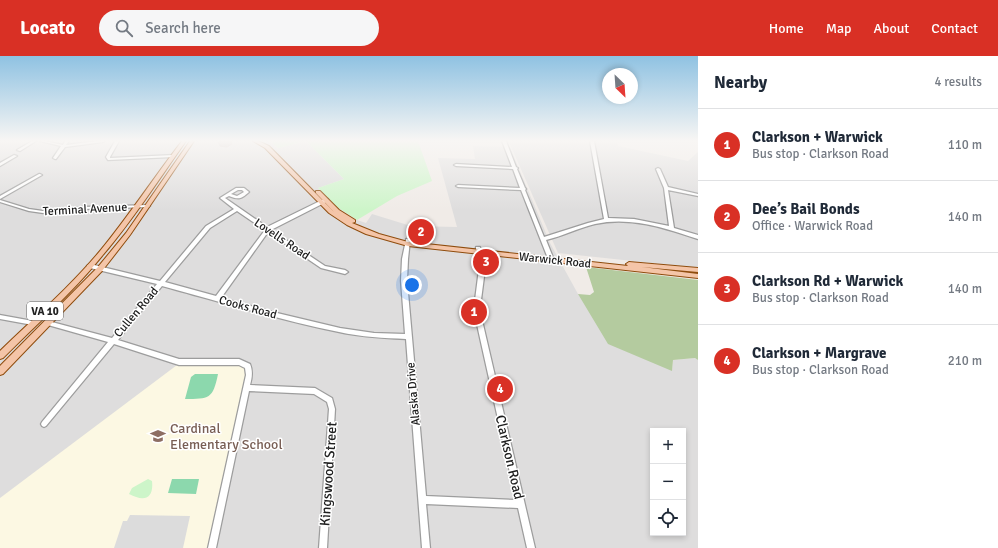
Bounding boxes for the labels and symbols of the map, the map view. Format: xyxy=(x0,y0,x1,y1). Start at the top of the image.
north arrow xyxy=(602,68,638,104)
street label: Terminal Avenue xyxy=(42,200,128,219)
street label: Lovells Road xyxy=(251,215,312,263)
pin: 2 xyxy=(408,217,434,247)
pin: 3 xyxy=(473,247,499,277)
street label: Warwick Road xyxy=(518,249,592,272)
your location xyxy=(402,275,422,295)
street label: Cullen Road xyxy=(111,284,162,341)
street label: Cooks Road xyxy=(217,293,278,322)
pin: 1 xyxy=(461,297,487,327)
road number: VA 10 xyxy=(27,302,63,320)
street label: Alaska Drive xyxy=(403,362,424,426)
pin: 4 xyxy=(487,374,513,404)
street label: Clarkson Road xyxy=(492,413,527,501)
place label: Cardinal Elementary School xyxy=(170,420,283,453)
street label: Kingswood Street xyxy=(316,421,341,527)
school or university icon: Cardinal Elementary School xyxy=(149,427,167,445)

